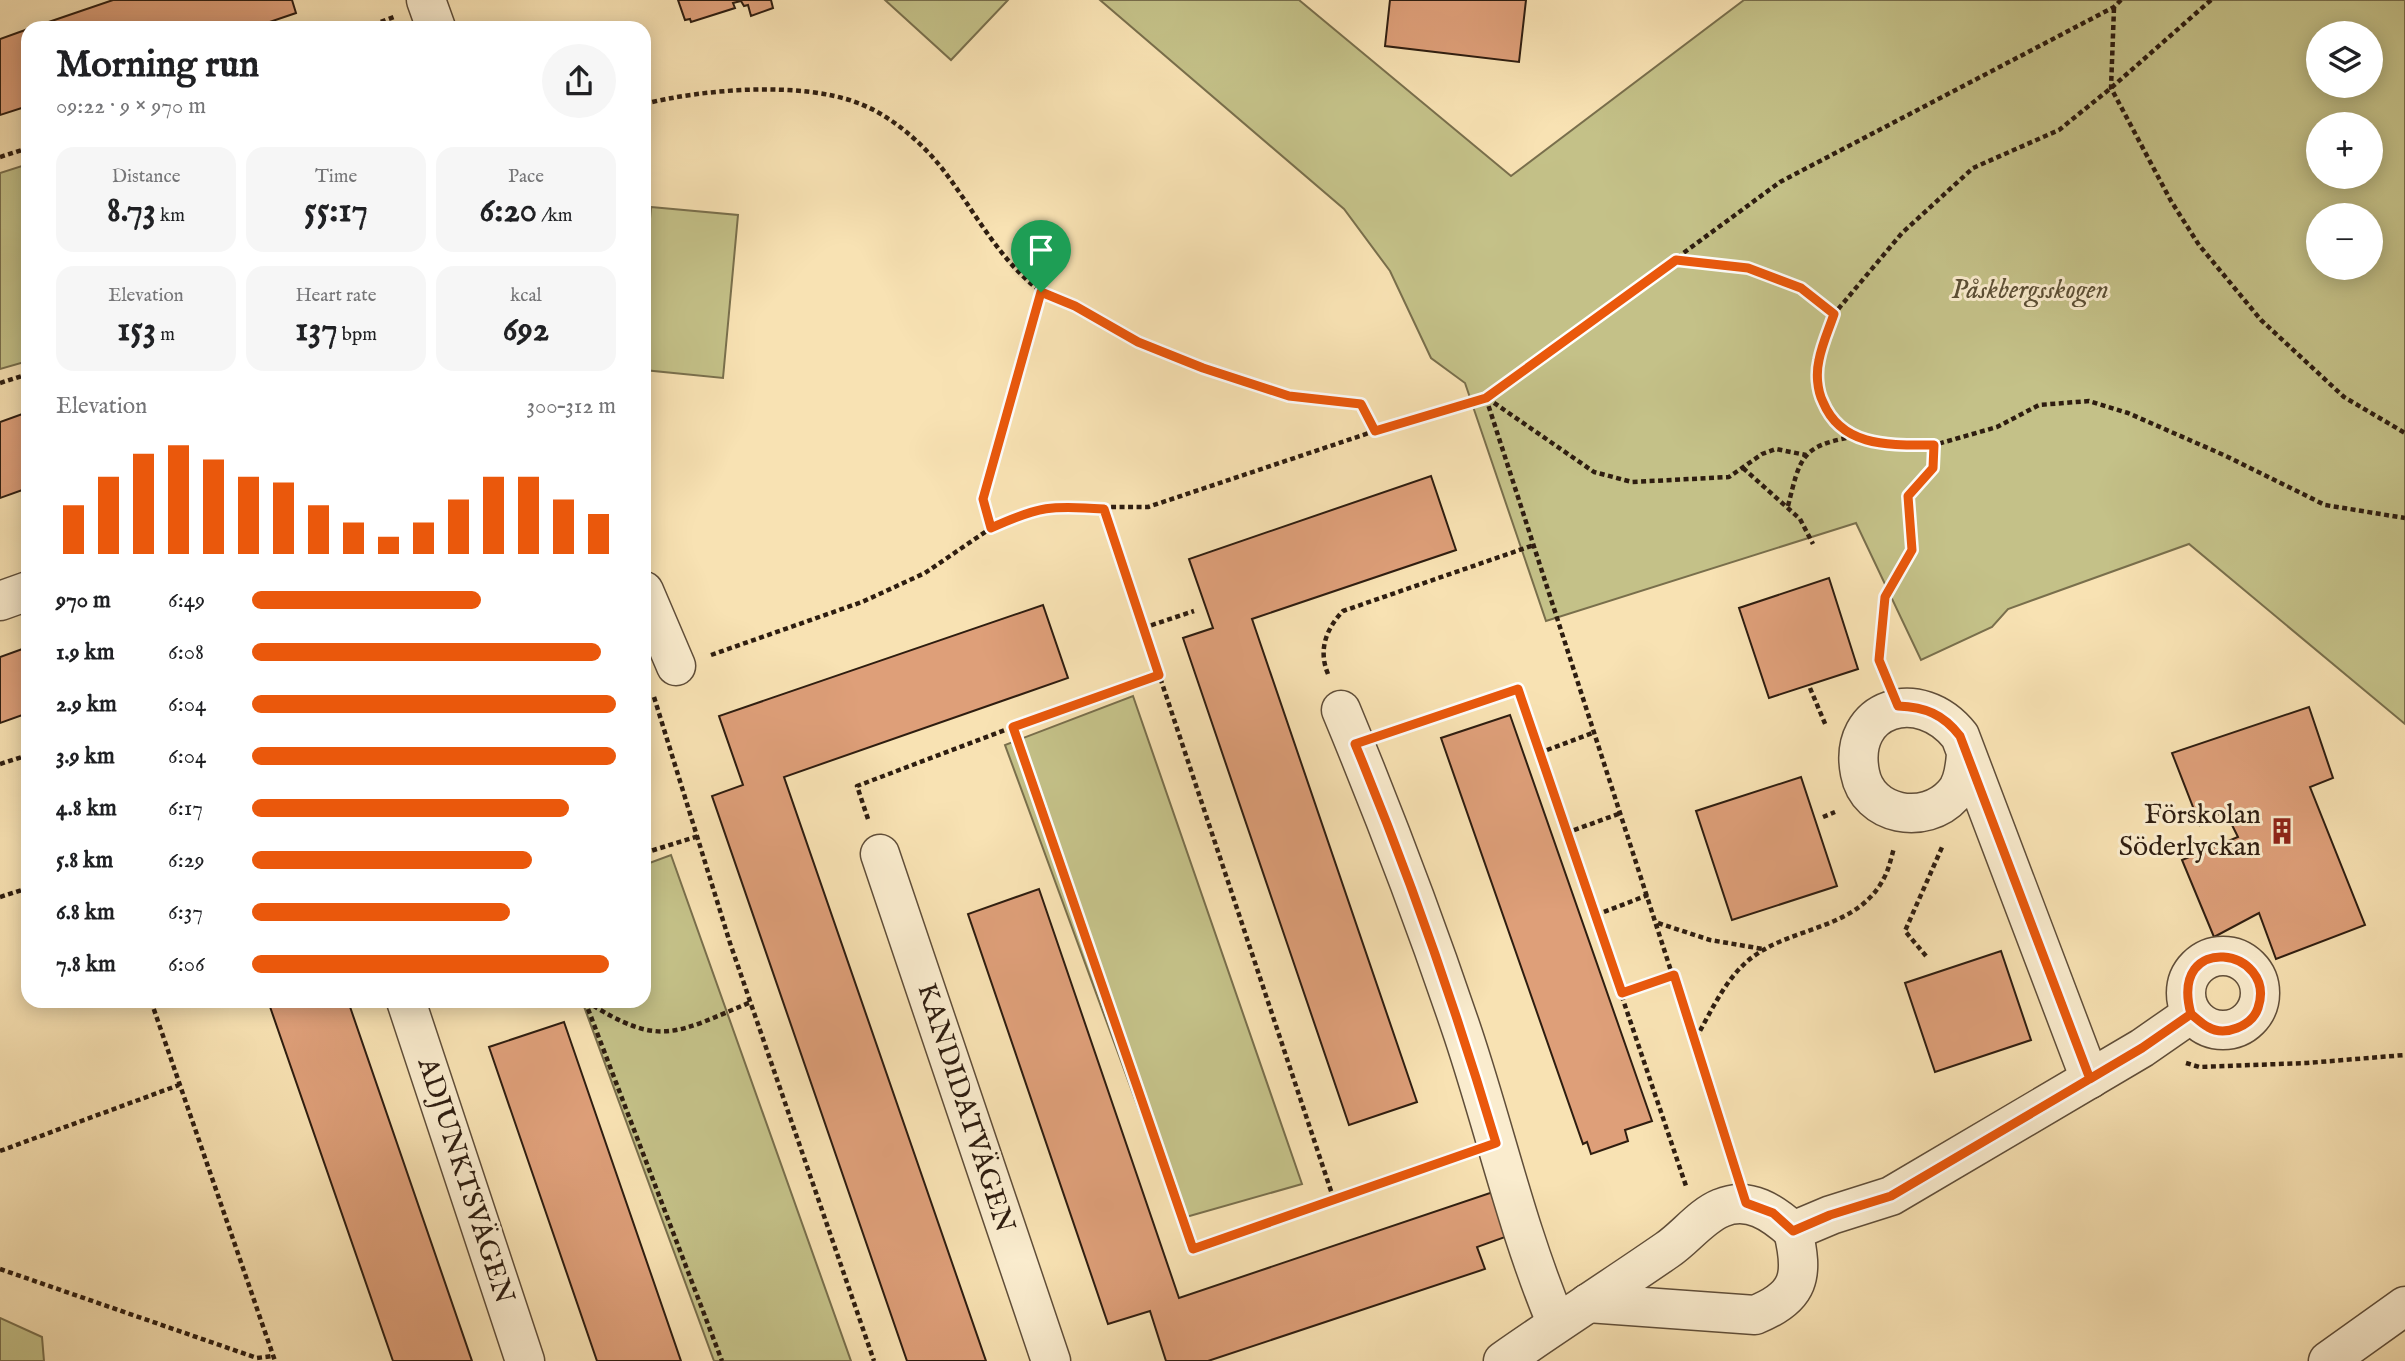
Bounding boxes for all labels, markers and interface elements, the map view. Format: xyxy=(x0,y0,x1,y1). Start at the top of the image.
map controls xyxy=(2306,21,2383,280)
button: layers xyxy=(2306,21,2383,98)
text: Morning run xyxy=(56,42,259,90)
button: share xyxy=(542,44,616,118)
text: 09:22 · 9 × 970 m xyxy=(56,92,206,121)
button: + xyxy=(2306,112,2383,189)
text: Distance xyxy=(112,165,180,189)
text: Time xyxy=(315,165,357,189)
text: Pace xyxy=(508,165,544,189)
text: 8.73 xyxy=(107,189,156,234)
text: 55:17 xyxy=(304,189,368,234)
text: 6:20 xyxy=(479,189,537,234)
button: − xyxy=(2306,203,2383,280)
text: km xyxy=(156,204,185,228)
text: /km xyxy=(537,204,573,228)
pin xyxy=(1011,220,1071,292)
icon: arrive xyxy=(1022,231,1060,269)
park label: Påskbergsskogen xyxy=(1951,273,2109,308)
text: Elevation xyxy=(108,284,184,308)
text: Heart rate xyxy=(295,284,377,308)
text: kcal xyxy=(510,284,542,308)
text: 153 xyxy=(117,308,156,353)
text: 137 xyxy=(295,308,338,353)
text: 692 xyxy=(503,308,549,353)
text: m xyxy=(156,323,175,347)
text: bpm xyxy=(338,323,377,347)
text: Elevation xyxy=(56,392,147,421)
text: 300–312 m xyxy=(526,392,616,421)
text: 970 m xyxy=(56,586,111,615)
text: 6:49 xyxy=(168,586,205,615)
text: 1.9 km xyxy=(56,638,115,667)
text: 6:08 xyxy=(168,638,204,667)
text: 2.9 km xyxy=(56,690,117,719)
text: 6:04 xyxy=(168,690,206,719)
text: 3.9 km xyxy=(56,742,115,771)
text: 6:04 xyxy=(168,742,206,771)
text: 4.8 km xyxy=(56,794,117,823)
text: 6:17 xyxy=(168,794,203,823)
place label: Förskolan Söderlyckan xyxy=(2119,798,2261,865)
building icon: Förskolan Söderlyckan xyxy=(2267,816,2297,846)
text: 5.8 km xyxy=(56,846,113,875)
text: 6:29 xyxy=(168,846,205,875)
text: 6.8 km xyxy=(56,898,115,927)
text: 6:37 xyxy=(168,898,203,927)
text: 7.8 km xyxy=(56,950,116,979)
text: 6:06 xyxy=(168,950,205,979)
street label: KANDIDATVÄGEN xyxy=(908,979,1022,1237)
street label: ADJUNKTSVÄGEN xyxy=(408,1053,521,1308)

